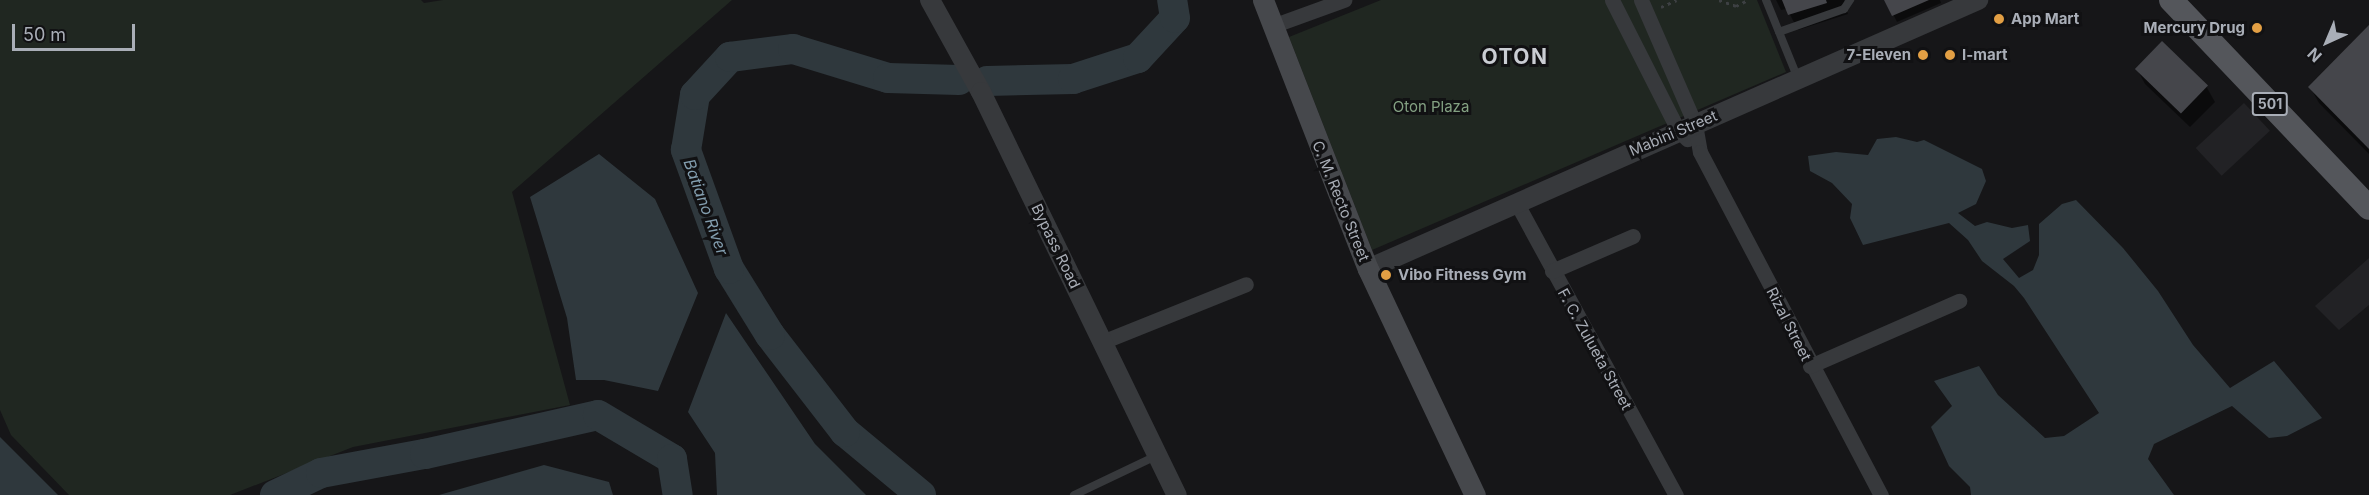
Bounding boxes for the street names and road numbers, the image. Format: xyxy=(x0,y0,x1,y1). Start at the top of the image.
road number: 501 xyxy=(2250,93,2290,115)
street label: Mabini Street xyxy=(1626,106,1720,160)
street label: C. M. Recto Street xyxy=(1309,138,1373,264)
street label: Bypass Road xyxy=(1028,201,1084,291)
street label: Rizal Street xyxy=(1763,284,1815,364)
street label: F. C. Zulueta Street xyxy=(1554,285,1636,413)

